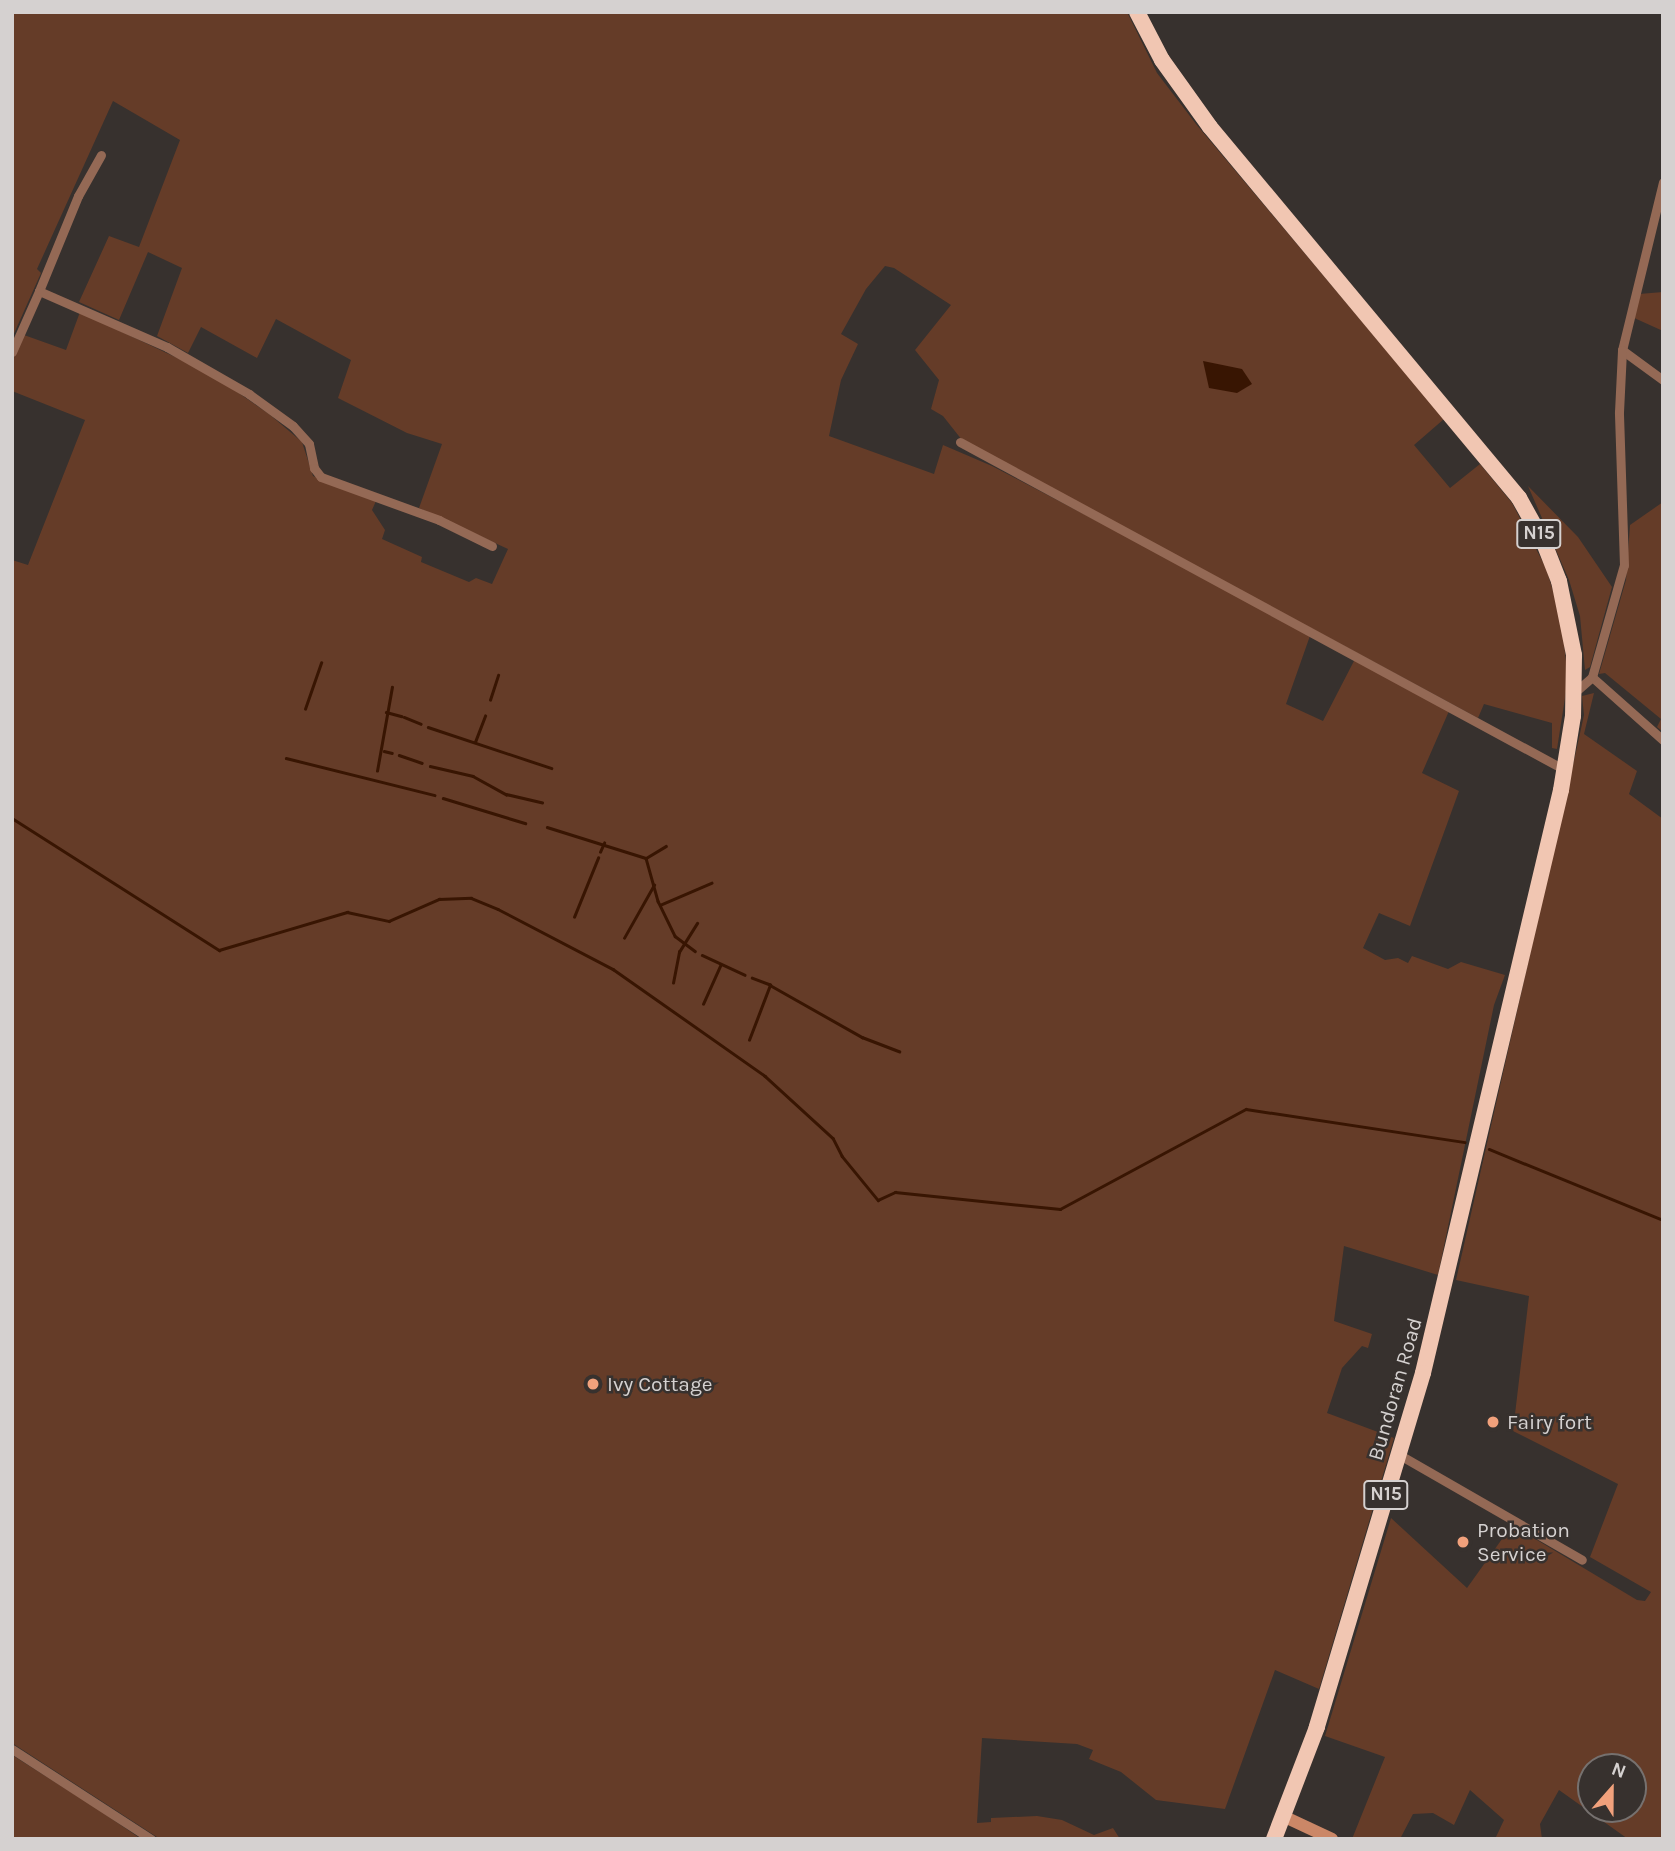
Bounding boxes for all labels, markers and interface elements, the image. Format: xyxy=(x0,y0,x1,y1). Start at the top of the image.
road number: N15 xyxy=(1516,519,1562,550)
street label: Bundoran Road xyxy=(1363,1315,1427,1463)
place label: Ivy Cottage xyxy=(607,1371,713,1397)
marker: Ivy Cottage xyxy=(585,1376,601,1392)
place label: Fairy fort xyxy=(1507,1409,1592,1435)
marker: Fairy fort xyxy=(1485,1414,1501,1430)
road number: N15 xyxy=(1363,1480,1409,1511)
place label: Probation Service xyxy=(1477,1517,1570,1567)
marker: Probation Service xyxy=(1455,1534,1471,1550)
north arrow xyxy=(1577,1753,1647,1823)
text: N xyxy=(1609,1758,1629,1783)

